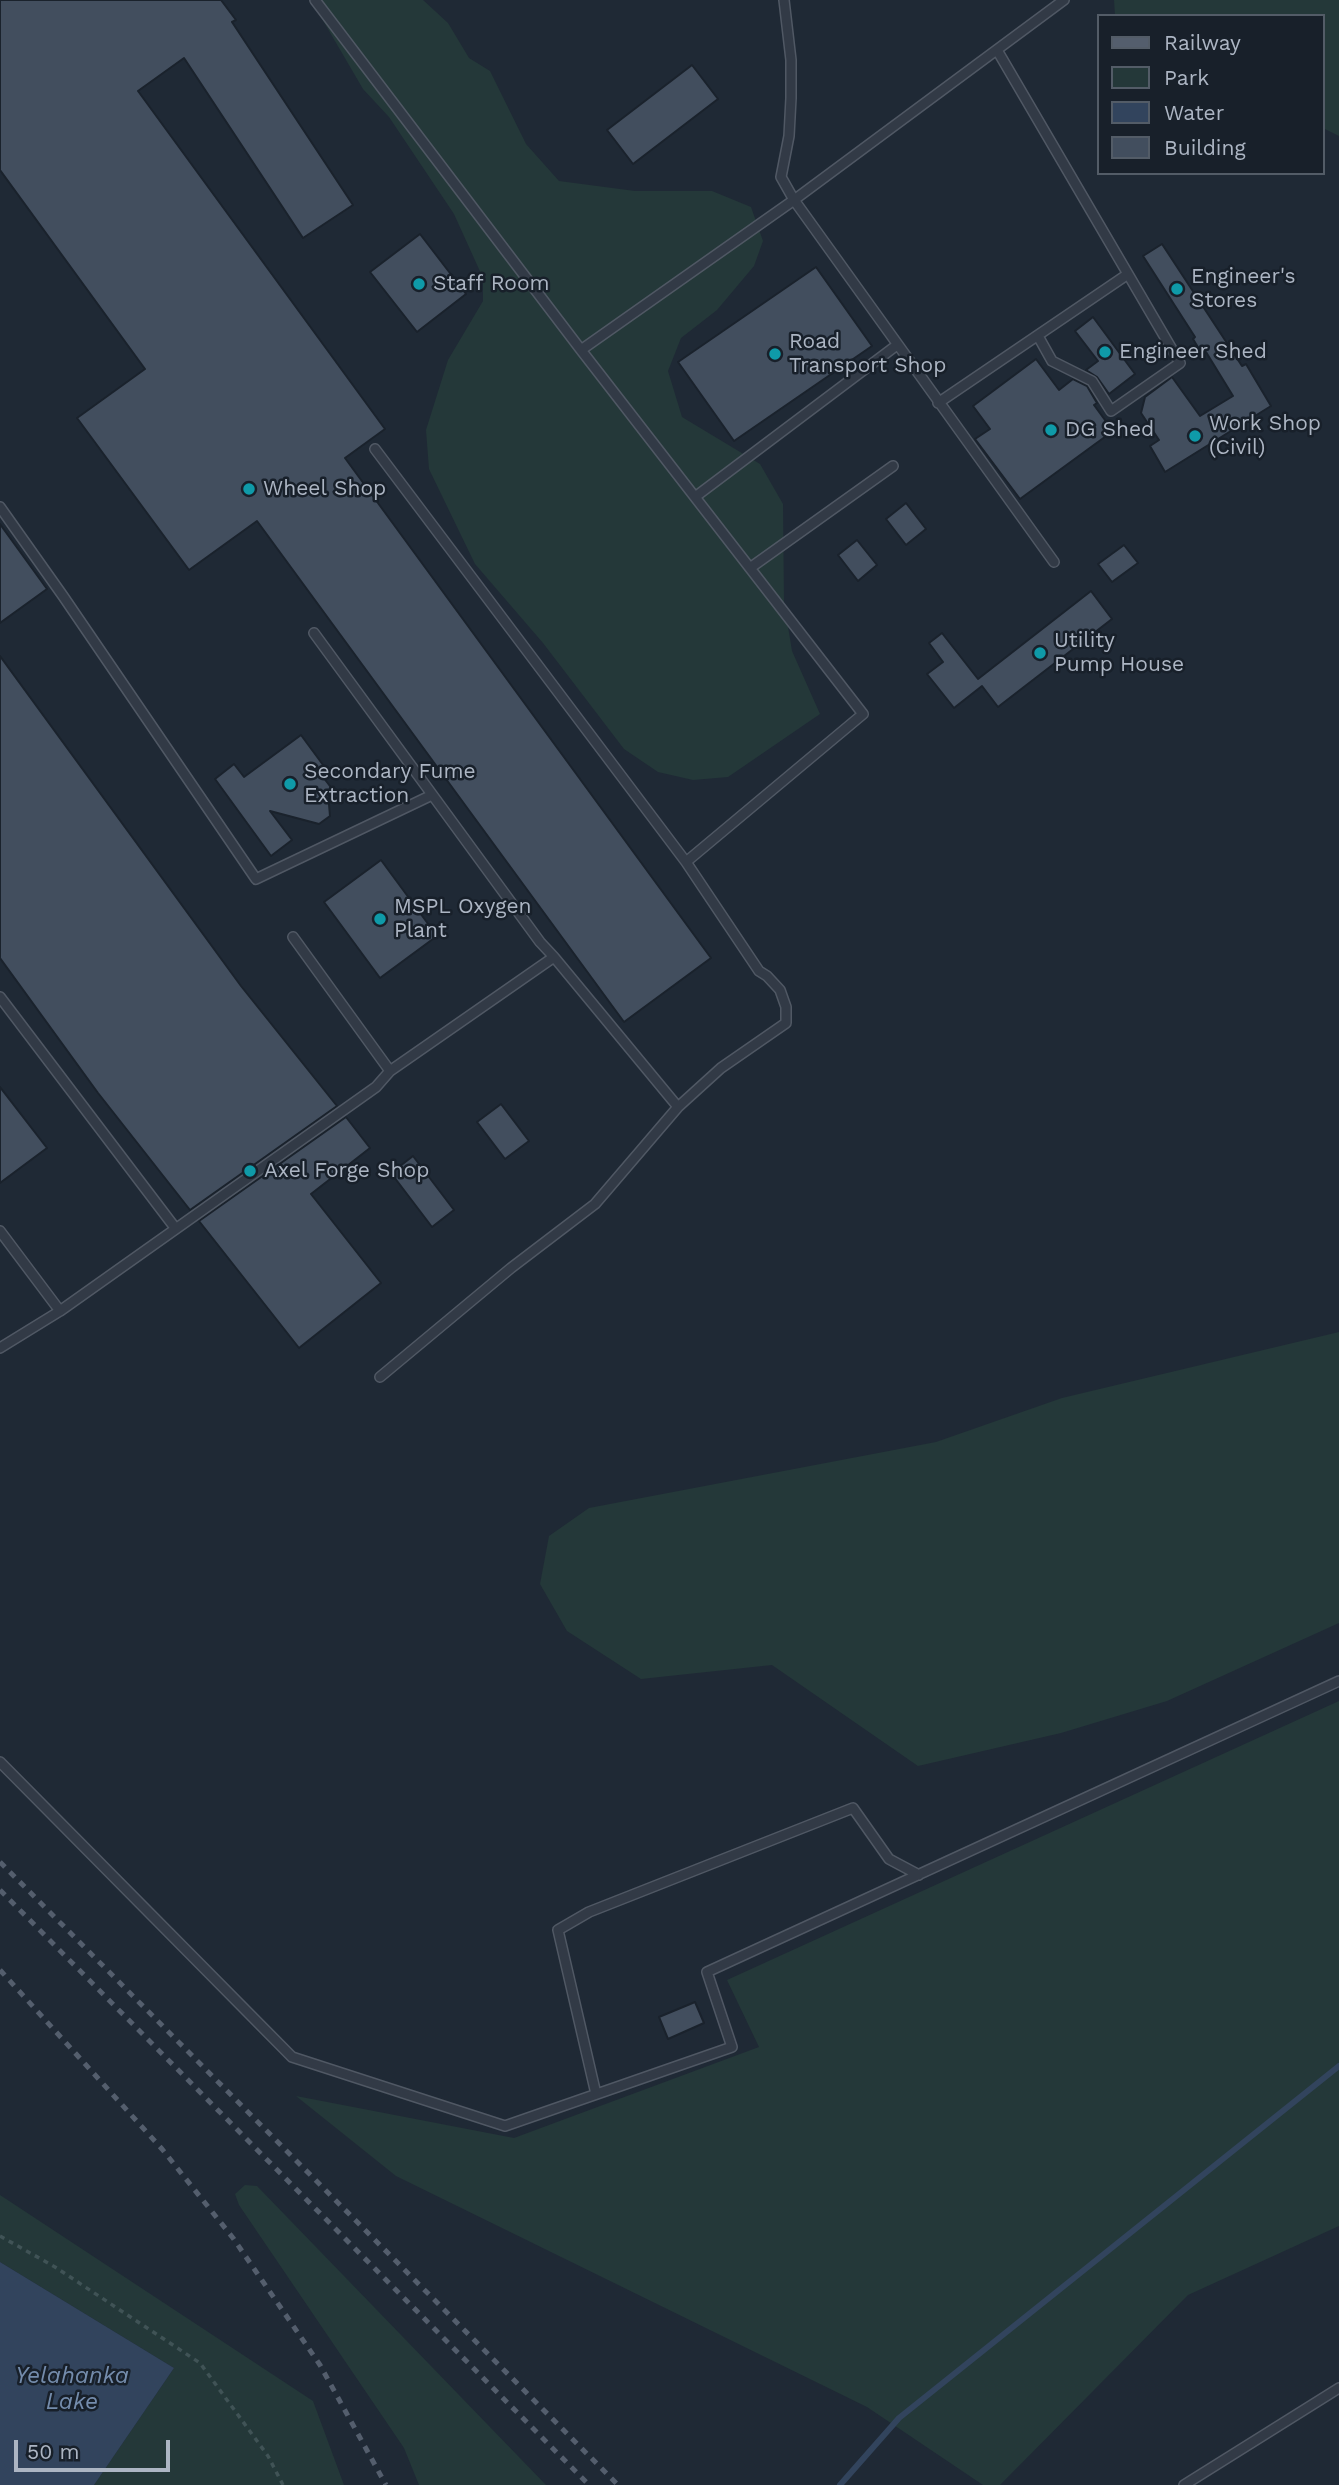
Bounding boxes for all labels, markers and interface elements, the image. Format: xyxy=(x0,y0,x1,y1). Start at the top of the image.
legend xyxy=(1098,14,1325,175)
text: Railway xyxy=(1164,30,1241,55)
text: Park xyxy=(1164,65,1209,90)
text: Water xyxy=(1164,100,1224,125)
text: Building xyxy=(1164,135,1246,160)
place label: Engineer's Stores xyxy=(1191,264,1296,314)
place label: Staff Room xyxy=(433,271,550,297)
marker: Staff Room xyxy=(411,276,427,292)
marker: Engineer's Stores xyxy=(1169,281,1185,297)
place label: Road Transport Shop xyxy=(789,329,946,379)
place label: Engineer Shed xyxy=(1119,339,1267,365)
marker: Engineer Shed xyxy=(1097,344,1113,360)
marker: Road Transport Shop xyxy=(767,346,783,362)
place label: Work Shop (Civil) xyxy=(1209,411,1321,461)
place label: DG Shed xyxy=(1065,417,1154,443)
marker: DG Shed xyxy=(1043,422,1059,438)
marker: Work Shop (Civil) xyxy=(1187,428,1203,444)
place label: Wheel Shop xyxy=(263,476,386,502)
marker: Wheel Shop xyxy=(241,481,257,497)
place label: Utility Pump House xyxy=(1054,628,1184,678)
marker: Utility Pump House xyxy=(1032,645,1048,661)
place label: Secondary Fume Extraction xyxy=(304,759,476,809)
marker: Secondary Fume Extraction xyxy=(282,776,298,792)
place label: MSPL Oxygen Plant xyxy=(394,894,532,944)
marker: MSPL Oxygen Plant xyxy=(372,911,388,927)
place label: Axel Forge Shop xyxy=(264,1158,429,1184)
marker: Axel Forge Shop xyxy=(242,1163,258,1179)
water label: Yelahanka Lake xyxy=(15,2362,129,2416)
scale bar xyxy=(18,2426,173,2470)
text: 50 m xyxy=(27,2439,79,2464)

